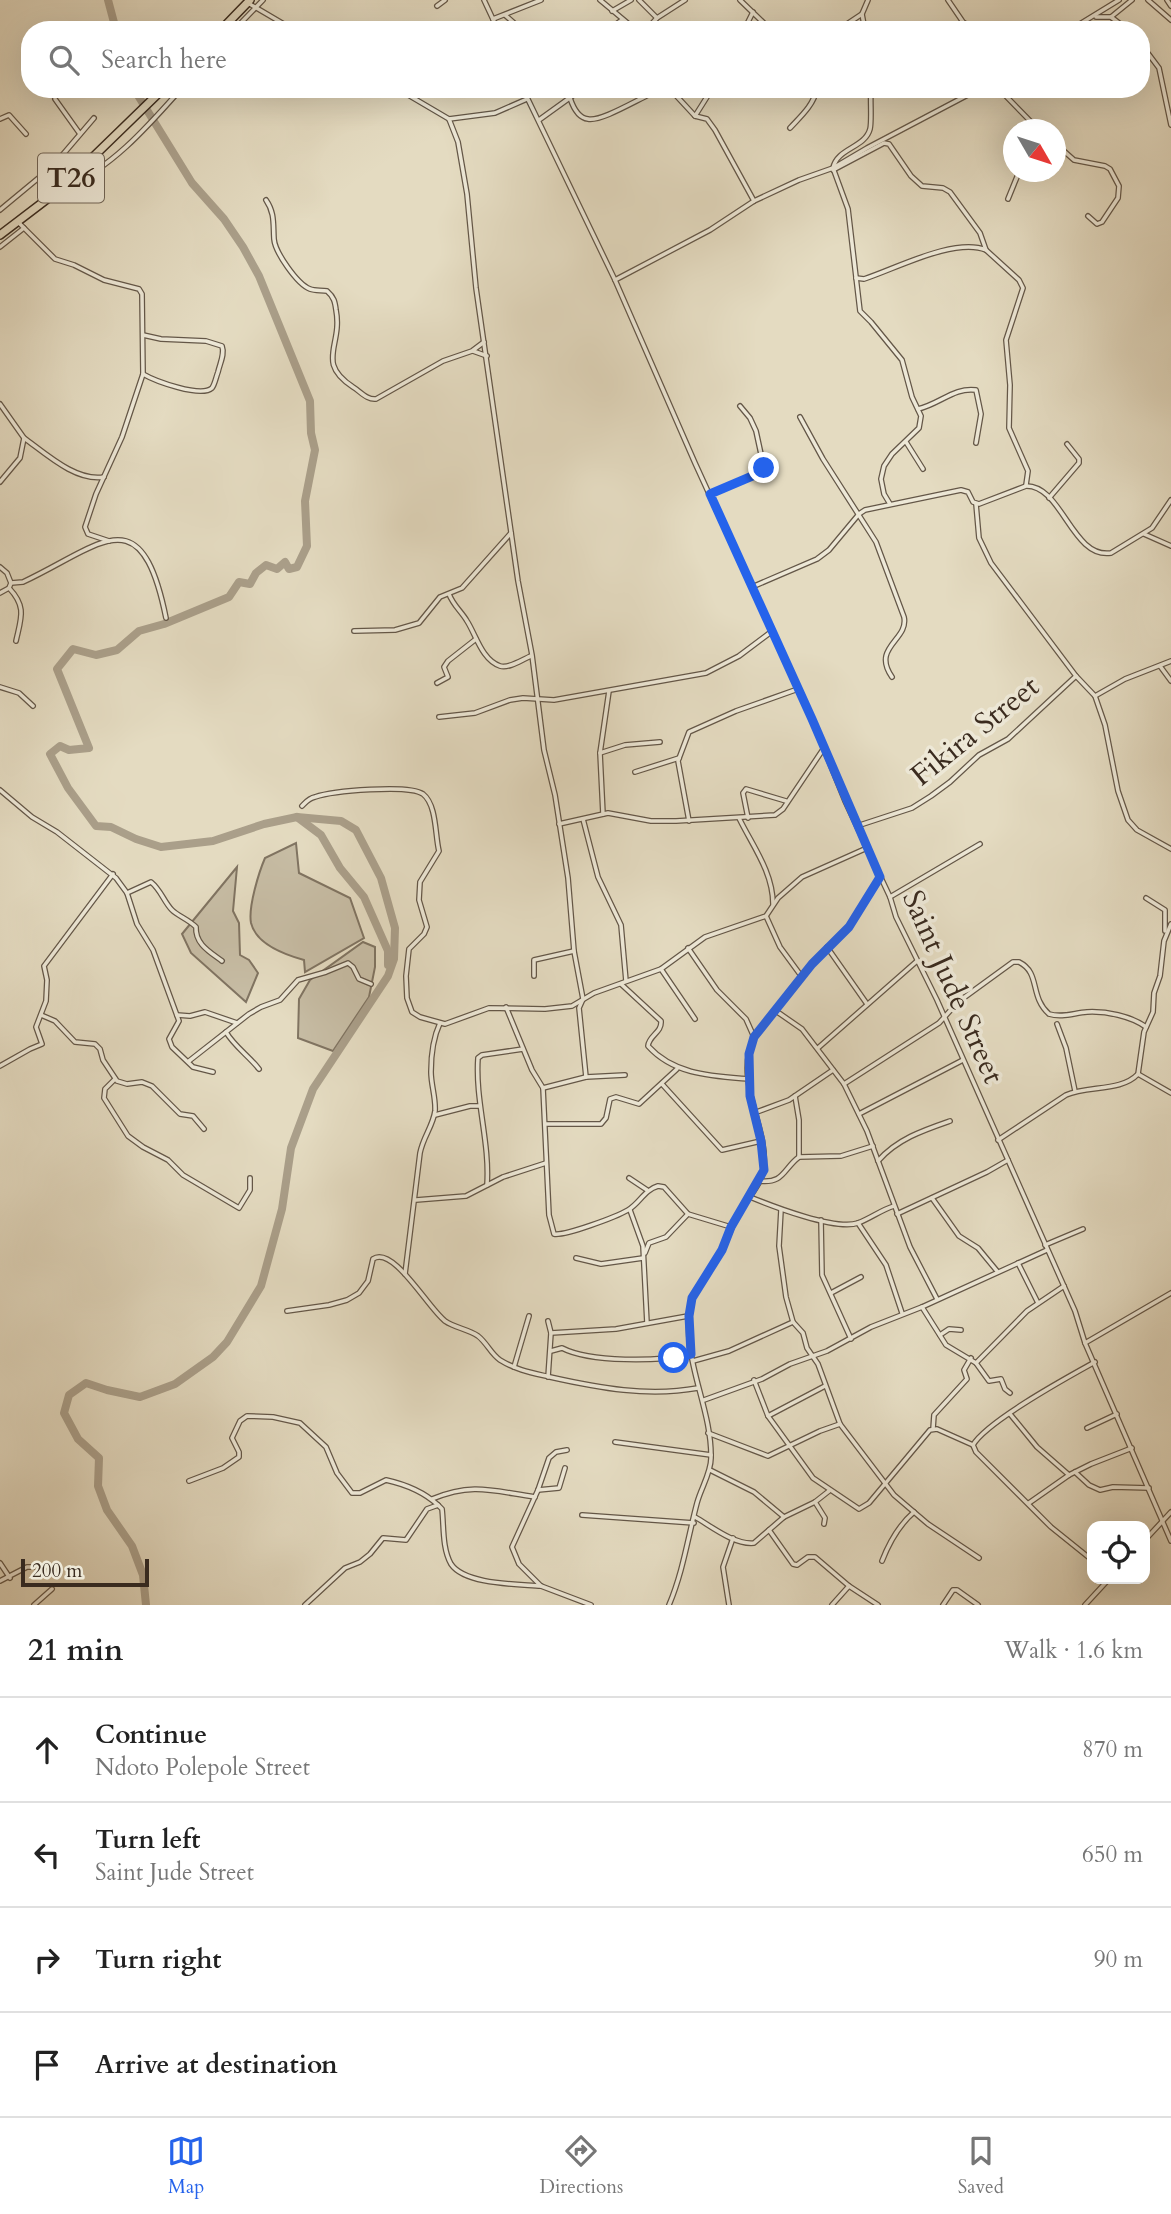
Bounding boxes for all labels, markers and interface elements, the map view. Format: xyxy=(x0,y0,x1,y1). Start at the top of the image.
search box xyxy=(21,21,1150,98)
icon: search xyxy=(45,41,83,79)
text: Search here xyxy=(101,42,227,77)
north arrow xyxy=(1003,119,1066,182)
road number: T26 xyxy=(38,154,104,202)
route end xyxy=(748,452,779,483)
street label: Fikira Street xyxy=(902,666,1048,795)
street label: Saint Jude Street xyxy=(892,884,1014,1091)
route start xyxy=(658,1342,689,1373)
map controls xyxy=(1087,1521,1150,1584)
button: locate xyxy=(1087,1521,1150,1584)
scale bar xyxy=(21,1556,149,1588)
text: 200 m xyxy=(32,1558,82,1584)
text: 21 min xyxy=(28,1630,123,1671)
text: Walk · 1.6 km xyxy=(1004,1635,1143,1666)
text: Continue xyxy=(95,1717,207,1752)
icon: ahead xyxy=(28,1731,66,1769)
text: 870 m xyxy=(1082,1734,1143,1765)
text: Ndoto Polepole Street xyxy=(95,1752,310,1783)
text: Turn left xyxy=(95,1822,200,1857)
icon: left xyxy=(28,1836,66,1874)
text: 650 m xyxy=(1082,1839,1143,1870)
text: Saint Jude Street xyxy=(95,1857,254,1888)
icon: right xyxy=(28,1941,66,1979)
text: Turn right xyxy=(95,1942,222,1977)
text: 90 m xyxy=(1094,1944,1143,1975)
icon: arrive xyxy=(28,2046,66,2084)
text: Arrive at destination xyxy=(95,2047,338,2082)
tab: Map xyxy=(167,2132,205,2200)
tab: Directions xyxy=(540,2132,623,2200)
tab: Saved xyxy=(958,2132,1004,2200)

